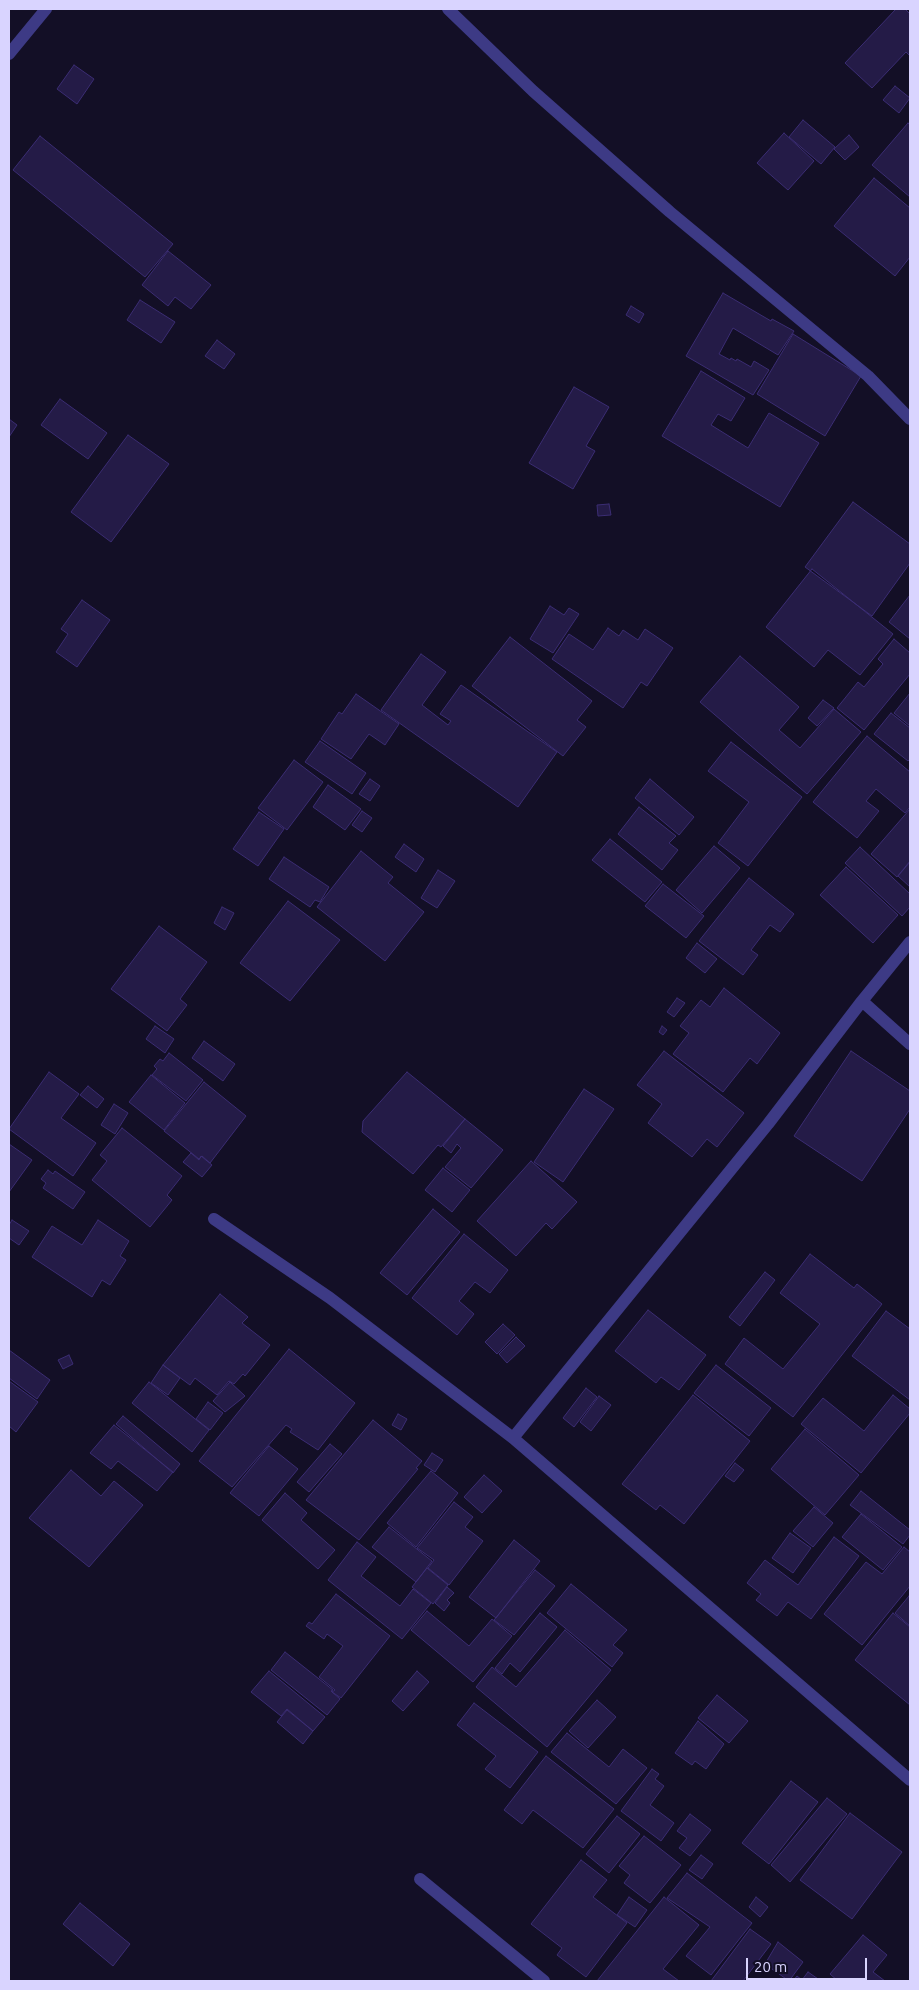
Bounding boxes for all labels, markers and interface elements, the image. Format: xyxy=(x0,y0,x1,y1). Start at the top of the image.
scale bar xyxy=(749,1948,870,1980)
text: 20 m xyxy=(754,1958,787,1975)

